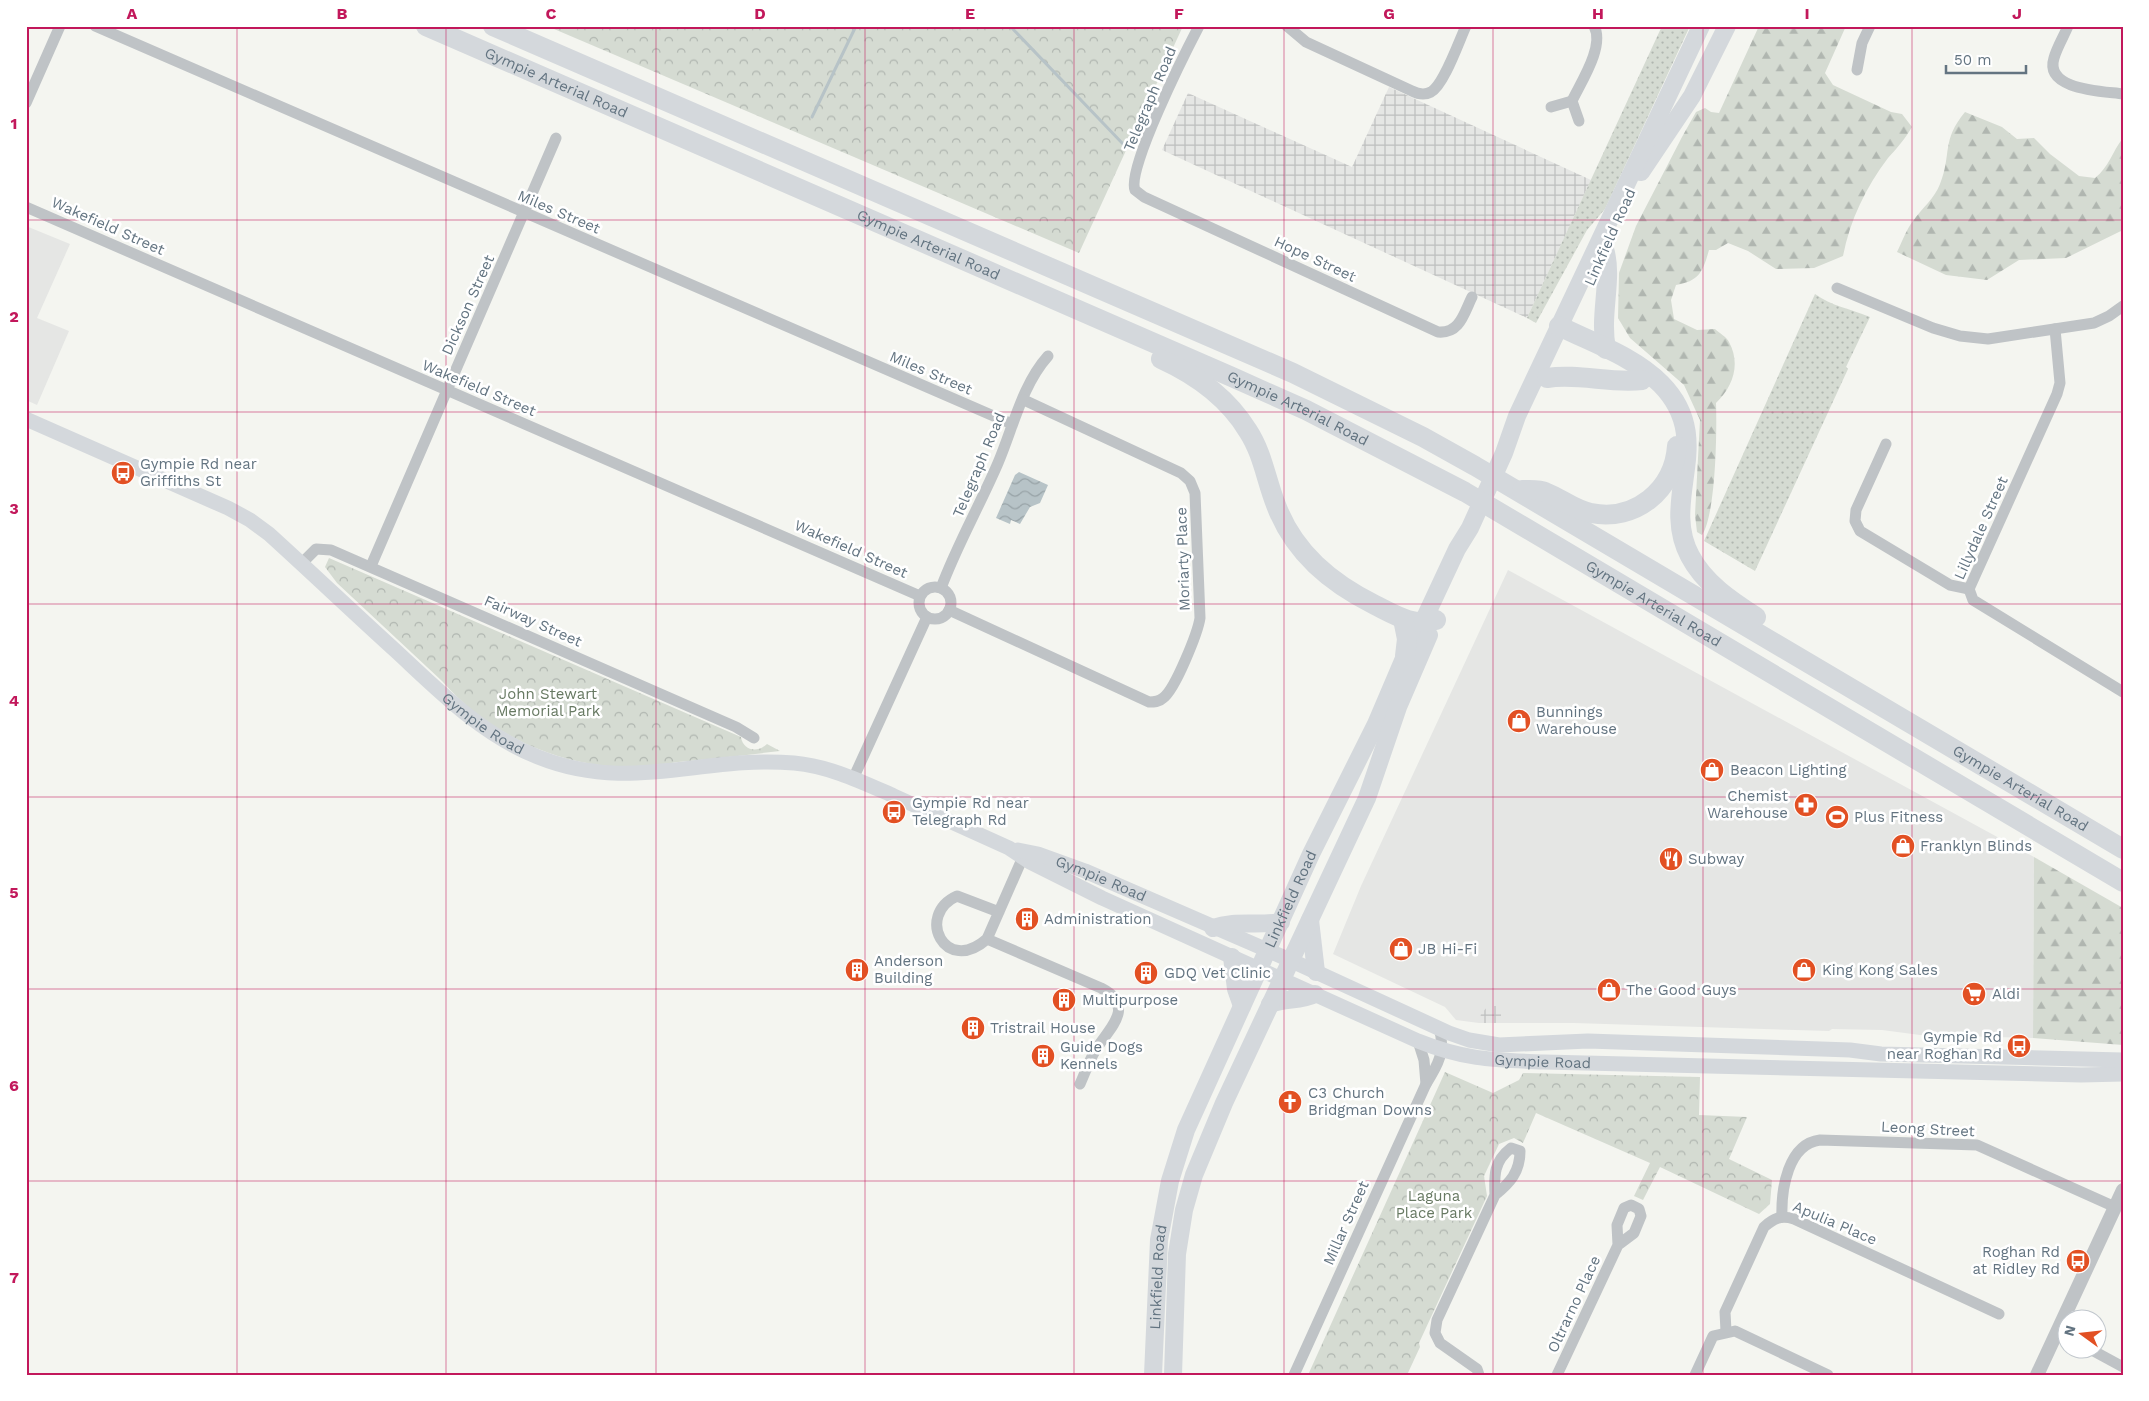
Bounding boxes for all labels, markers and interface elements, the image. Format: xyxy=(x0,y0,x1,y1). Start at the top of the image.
text: A xyxy=(127,4,138,23)
text: B xyxy=(337,4,348,23)
text: C xyxy=(546,4,557,23)
text: D xyxy=(754,4,766,23)
text: E xyxy=(965,4,975,23)
text: F xyxy=(1174,4,1184,23)
text: G xyxy=(1383,4,1395,23)
text: H xyxy=(1592,4,1604,23)
text: I xyxy=(1804,4,1810,23)
text: J xyxy=(2012,4,2022,23)
scale bar xyxy=(1946,42,2026,74)
street label: Gympie Arterial Road xyxy=(482,44,631,122)
street label: Telegraph Road xyxy=(1120,44,1180,154)
text: 50 m xyxy=(1954,51,1991,69)
text: 1 xyxy=(11,114,17,133)
street label: Linkfield Road xyxy=(1580,185,1640,289)
street label: Miles Street xyxy=(515,186,604,238)
street label: Wakefield Street xyxy=(49,193,168,259)
street label: Gympie Arterial Road xyxy=(854,206,1003,284)
street label: Hope Street xyxy=(1271,232,1359,286)
street label: Dickson Street xyxy=(438,251,498,358)
text: 2 xyxy=(9,307,19,326)
street label: Miles Street xyxy=(887,347,976,399)
street label: Wakefield Street xyxy=(419,356,539,420)
street label: Gympie Arterial Road xyxy=(1224,367,1372,450)
street label: Telegraph Road xyxy=(949,410,1009,520)
place label: Gympie Rd near Griffiths St xyxy=(140,455,257,490)
bus stop icon: Gympie Rd near Griffiths St xyxy=(110,460,136,486)
street label: Lillydale Street xyxy=(1950,473,2012,582)
text: 3 xyxy=(9,499,19,518)
street label: Moriarty Place xyxy=(1172,507,1194,611)
street label: Wakefield Street xyxy=(792,516,911,582)
street label: Gympie Arterial Road xyxy=(1582,557,1724,651)
street label: Fairway Street xyxy=(481,591,585,651)
park label: John Stewart Memorial Park xyxy=(496,685,601,720)
street label: Gympie Road xyxy=(438,689,527,759)
text: 4 xyxy=(9,691,19,710)
place label: Bunnings Warehouse xyxy=(1536,703,1617,738)
shop icon: Bunnings Warehouse xyxy=(1506,708,1532,734)
street label: Gympie Arterial Road xyxy=(1949,741,2091,835)
shop icon: Beacon Lighting xyxy=(1699,757,1725,783)
place label: Beacon Lighting xyxy=(1730,761,1846,779)
place label: Chemist Warehouse xyxy=(1707,787,1789,822)
pharmacy icon: Chemist Warehouse xyxy=(1793,792,1819,818)
place label: Gympie Rd near Telegraph Rd xyxy=(912,794,1029,829)
bus stop icon: Gympie Rd near Telegraph Rd xyxy=(881,799,907,825)
sports icon: Plus Fitness xyxy=(1824,804,1850,830)
place label: Plus Fitness xyxy=(1854,808,1943,826)
shop icon: Franklyn Blinds xyxy=(1890,833,1916,859)
place label: Franklyn Blinds xyxy=(1920,837,2032,855)
restaurant icon: Subway xyxy=(1658,846,1684,872)
street label: Linkfield Road xyxy=(1261,848,1320,951)
place label: Subway xyxy=(1688,850,1744,868)
street label: Gympie Road xyxy=(1053,852,1149,906)
text: 5 xyxy=(9,883,19,902)
building icon: Administration xyxy=(1014,906,1040,932)
place label: Administration xyxy=(1044,910,1152,928)
shop icon: JB Hi-Fi xyxy=(1388,936,1414,962)
place label: JB Hi-Fi xyxy=(1418,940,1477,958)
place label: Anderson Building xyxy=(874,952,943,987)
building icon: Anderson Building xyxy=(844,957,870,983)
shop icon: King Kong Sales xyxy=(1791,957,1817,983)
building icon: GDQ Vet Clinic xyxy=(1133,960,1159,986)
place label: King Kong Sales xyxy=(1822,961,1938,979)
place label: GDQ Vet Clinic xyxy=(1164,964,1271,982)
shop icon: The Good Guys xyxy=(1596,977,1622,1003)
place label: The Good Guys xyxy=(1626,981,1737,999)
supermarket icon: Aldi xyxy=(1961,981,1987,1007)
place label: Aldi xyxy=(1992,985,2020,1003)
building icon: Multipurpose xyxy=(1051,987,1077,1013)
place label: Multipurpose xyxy=(1082,991,1178,1009)
building icon: Tristrail House xyxy=(960,1015,986,1041)
place label: Tristrail House xyxy=(990,1019,1096,1037)
place label: Gympie Rd near Roghan Rd xyxy=(1887,1028,2002,1063)
bus stop icon: Gympie Rd near Roghan Rd xyxy=(2006,1033,2032,1059)
place label: Guide Dogs Kennels xyxy=(1060,1038,1143,1073)
building icon: Guide Dogs Kennels xyxy=(1030,1043,1056,1069)
street label: Gympie Road xyxy=(1494,1051,1591,1072)
text: 6 xyxy=(9,1076,19,1095)
place label: C3 Church Bridgman Downs xyxy=(1308,1084,1432,1119)
church icon: C3 Church Bridgman Downs xyxy=(1277,1089,1303,1115)
street label: Leong Street xyxy=(1881,1118,1976,1140)
street label: Millar Street xyxy=(1319,1177,1373,1268)
park label: Laguna Place Park xyxy=(1396,1187,1473,1222)
street label: Apulia Place xyxy=(1790,1197,1880,1249)
street label: Linkfield Road xyxy=(1146,1223,1171,1330)
place label: Roghan Rd at Ridley Rd xyxy=(1973,1243,2060,1278)
bus stop icon: Roghan Rd at Ridley Rd xyxy=(2065,1248,2091,1274)
street label: Oltrarno Place xyxy=(1544,1253,1604,1355)
text: 7 xyxy=(9,1268,19,1287)
north arrow xyxy=(2056,1308,2106,1358)
text: N xyxy=(2060,1324,2079,1338)

